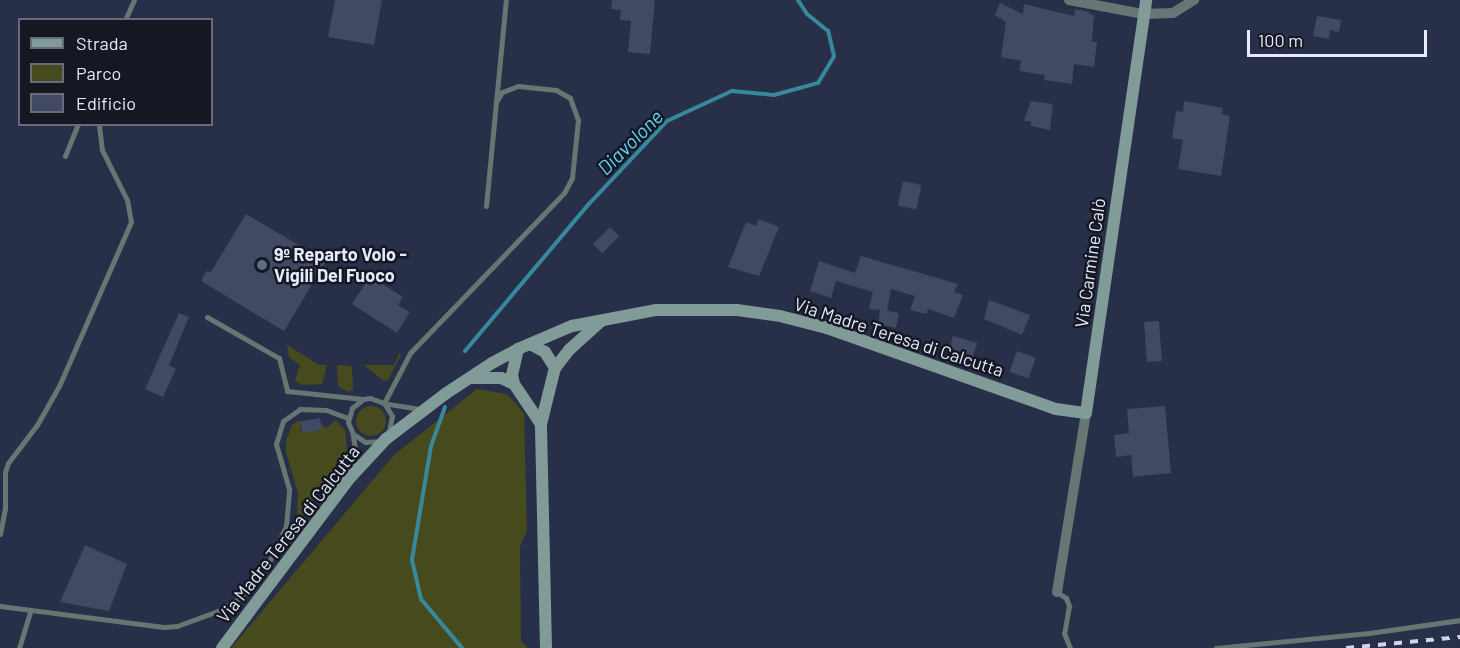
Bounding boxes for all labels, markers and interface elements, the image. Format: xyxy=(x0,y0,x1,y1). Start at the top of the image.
legend xyxy=(18,18,213,126)
scale bar xyxy=(1250,18,1430,56)
text: 100 m xyxy=(1258,29,1303,51)
text: Strada xyxy=(76,32,128,54)
text: Parco xyxy=(76,62,121,84)
text: Edificio xyxy=(76,92,136,114)
water label: Diavolone xyxy=(592,104,668,180)
street label: Via Carmine Calò xyxy=(1070,197,1110,329)
place label: 9º Reparto Volo - Vigili Del Fuoco xyxy=(274,244,407,286)
marker: 9º Reparto Volo - Vigili Del Fuoco xyxy=(255,258,269,272)
street label: Via Madre Teresa di Calcutta xyxy=(792,293,1006,381)
street label: Via Madre Teresa di Calcutta xyxy=(212,441,364,627)

